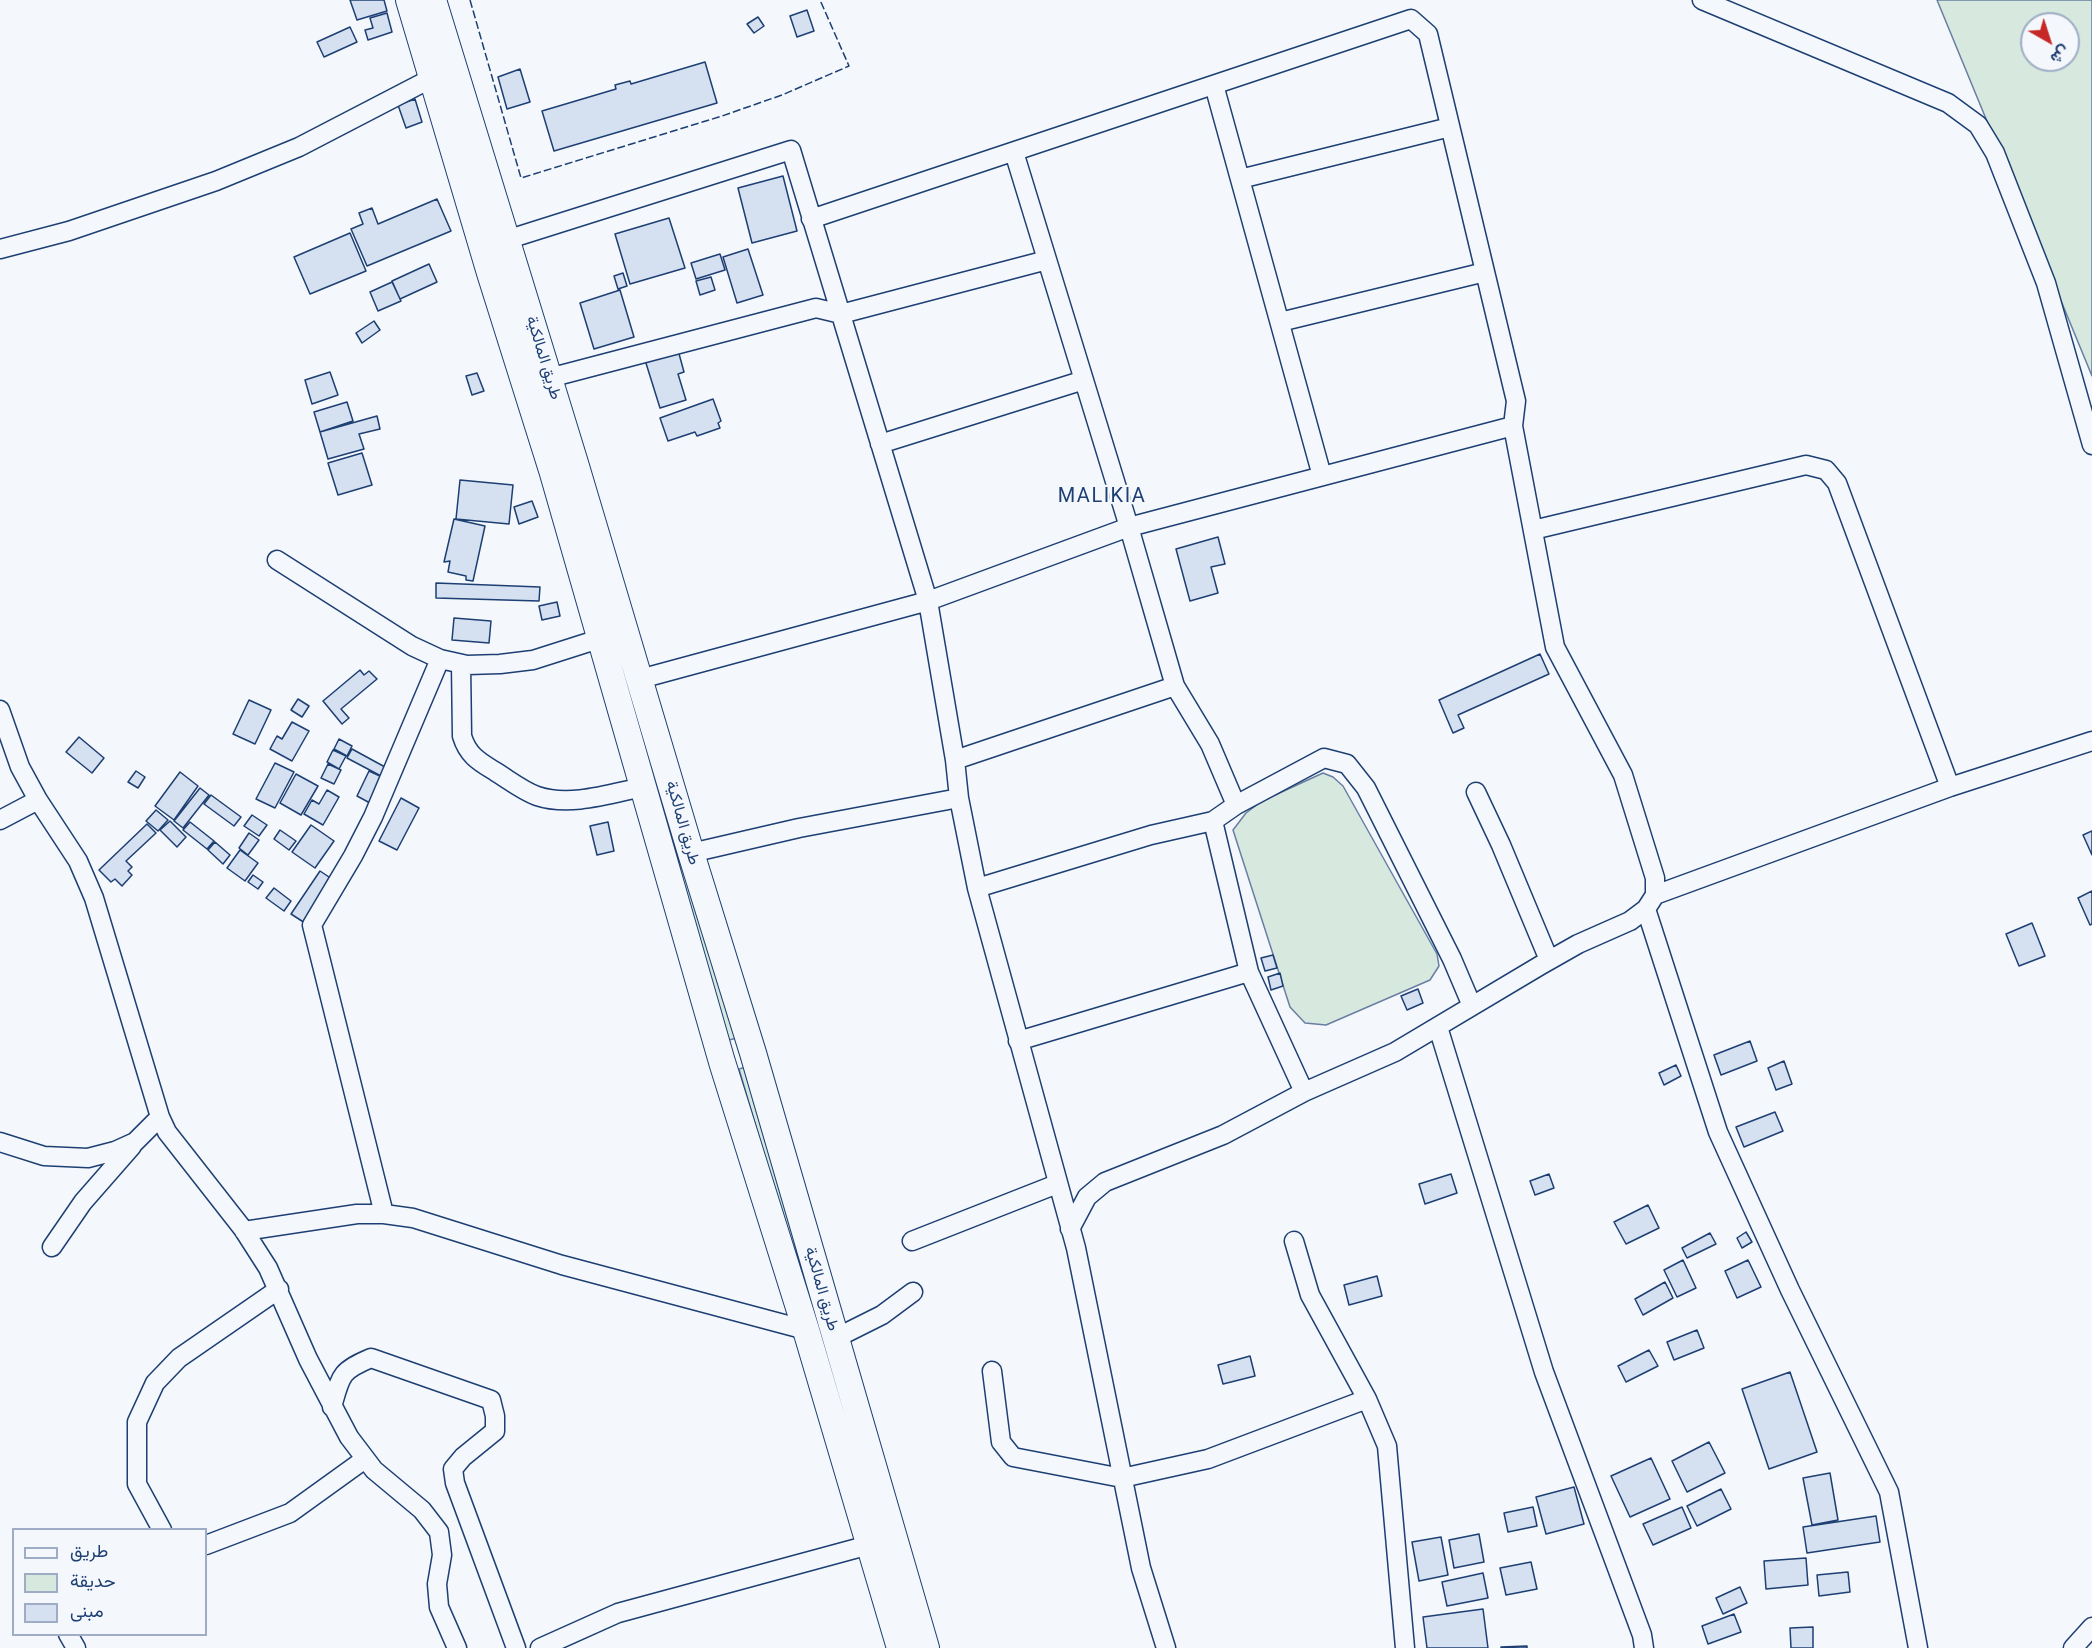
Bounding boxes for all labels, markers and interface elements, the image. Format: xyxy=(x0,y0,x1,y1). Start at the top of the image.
north arrow xyxy=(2020,12,2080,72)
text: ش xyxy=(2047,41,2074,68)
street label: طريق المالكية xyxy=(521,314,565,402)
district label: MALIKIA xyxy=(1058,485,1146,509)
street label: طريق المالكية xyxy=(661,779,703,867)
street label: طريق المالكية xyxy=(800,1245,842,1333)
legend xyxy=(12,1528,207,1636)
text: طريق xyxy=(70,1540,108,1561)
text: حديقة xyxy=(70,1570,116,1591)
text: مبنى xyxy=(70,1600,104,1621)

